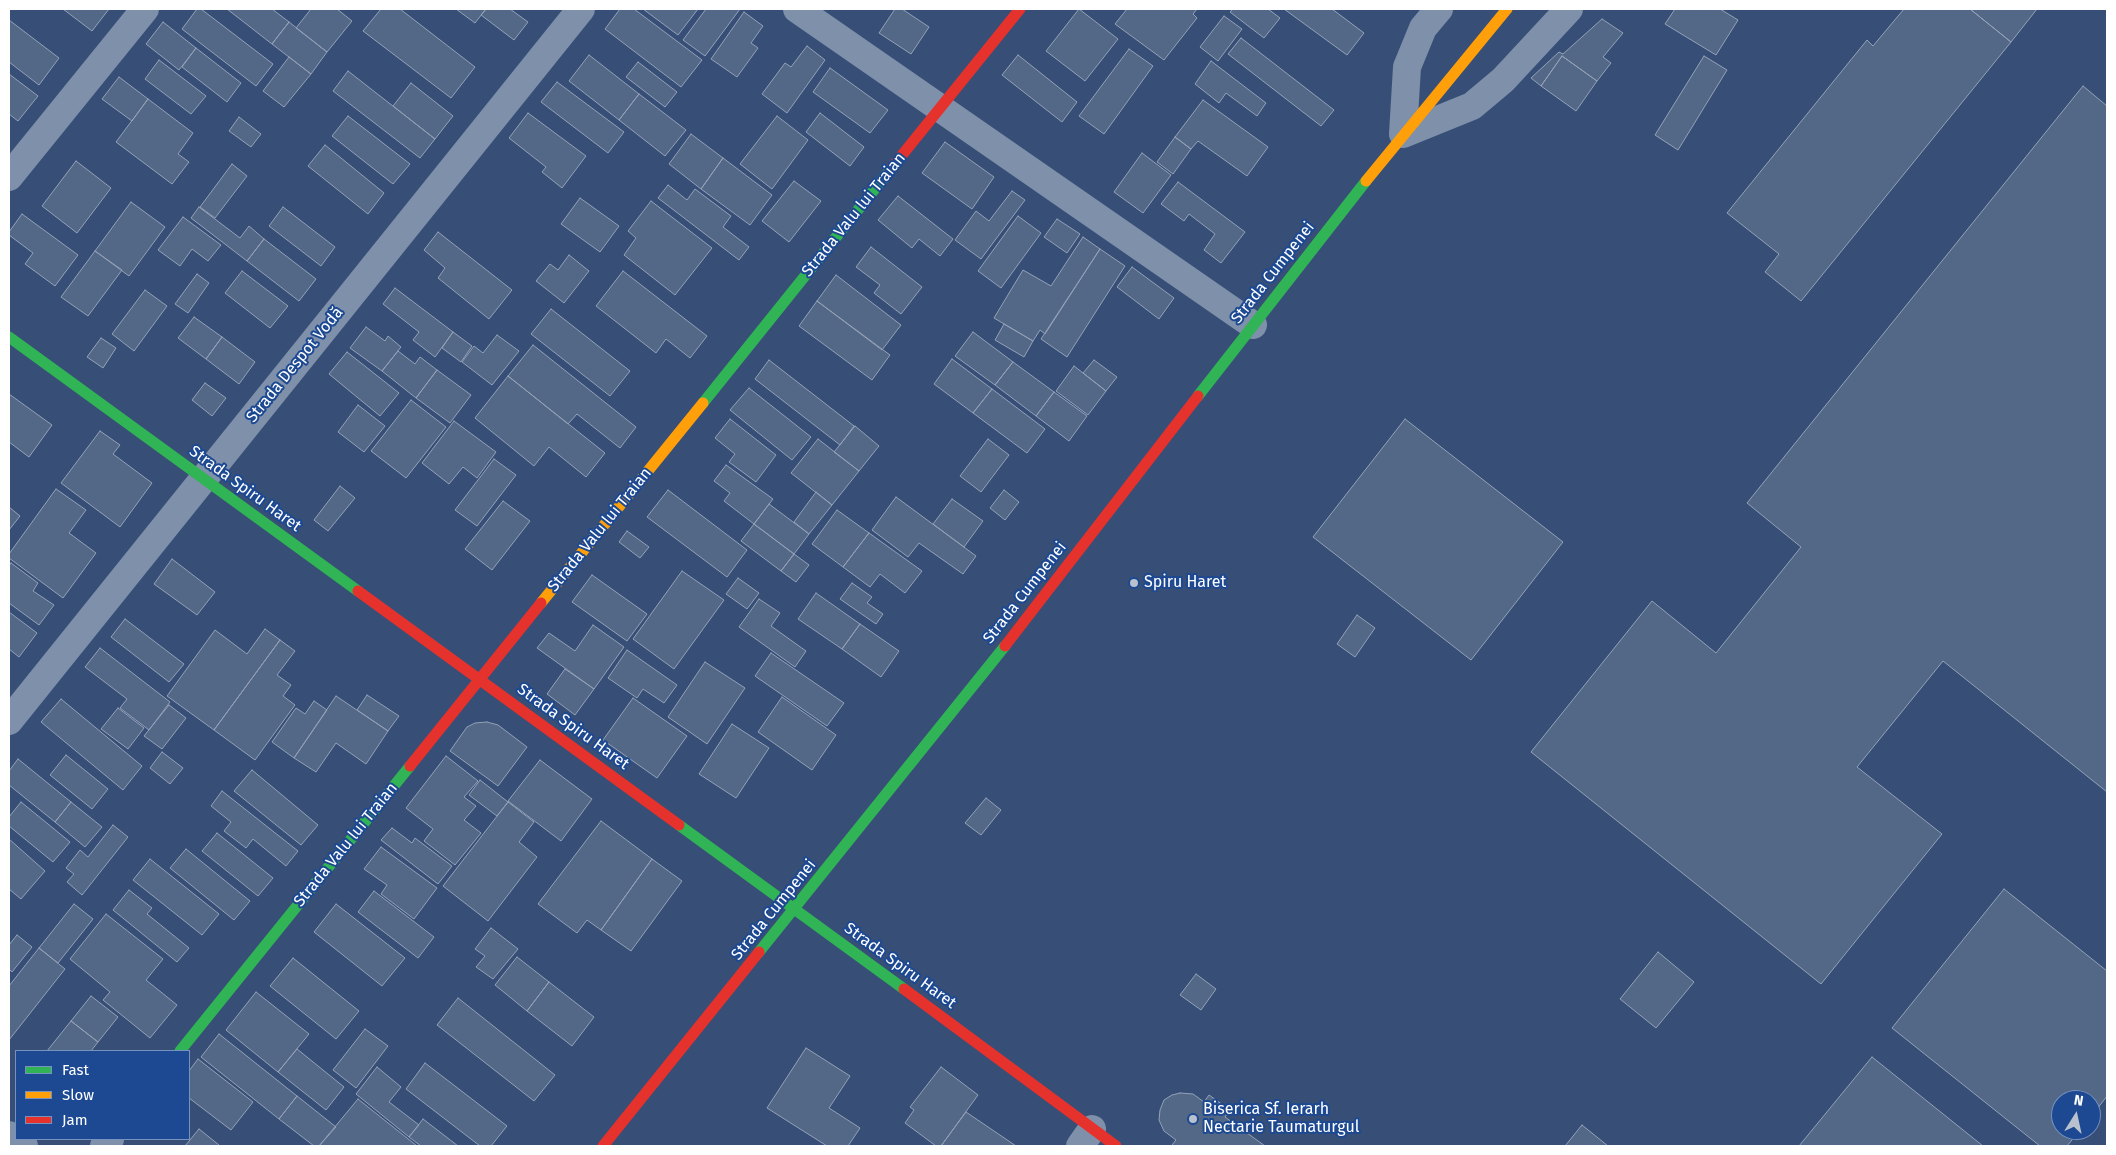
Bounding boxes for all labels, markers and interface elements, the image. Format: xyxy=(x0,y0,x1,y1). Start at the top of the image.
street label: Strada Valu lui Traian xyxy=(798,149,910,281)
street label: Strada Cumpenei xyxy=(1227,218,1319,328)
street label: Strada Despot Vodă xyxy=(243,303,347,427)
street label: Strada Spiru Haret xyxy=(185,442,305,536)
street label: Strada Valu lui Traian xyxy=(544,464,656,596)
street label: Strada Cumpenei xyxy=(979,538,1071,648)
place label: Spiru Haret xyxy=(1144,573,1226,593)
marker: Spiru Haret xyxy=(1128,577,1140,589)
street label: Strada Spiru Haret xyxy=(513,680,633,774)
street label: Strada Valu lui Traian xyxy=(290,779,402,911)
street label: Strada Cumpenei xyxy=(728,856,820,964)
street label: Strada Spiru Haret xyxy=(840,919,960,1013)
legend xyxy=(15,1050,190,1140)
text: Fast xyxy=(62,1061,89,1079)
text: Slow xyxy=(62,1086,94,1104)
north arrow xyxy=(2051,1090,2101,1140)
text: N xyxy=(2072,1092,2085,1110)
place label: Biserica Sf. Ierarh Nectarie Taumaturgul xyxy=(1203,1100,1359,1138)
text: Jam xyxy=(62,1111,88,1129)
marker: Biserica Sf. Ierarh Nectarie Taumaturgul xyxy=(1187,1113,1199,1125)

